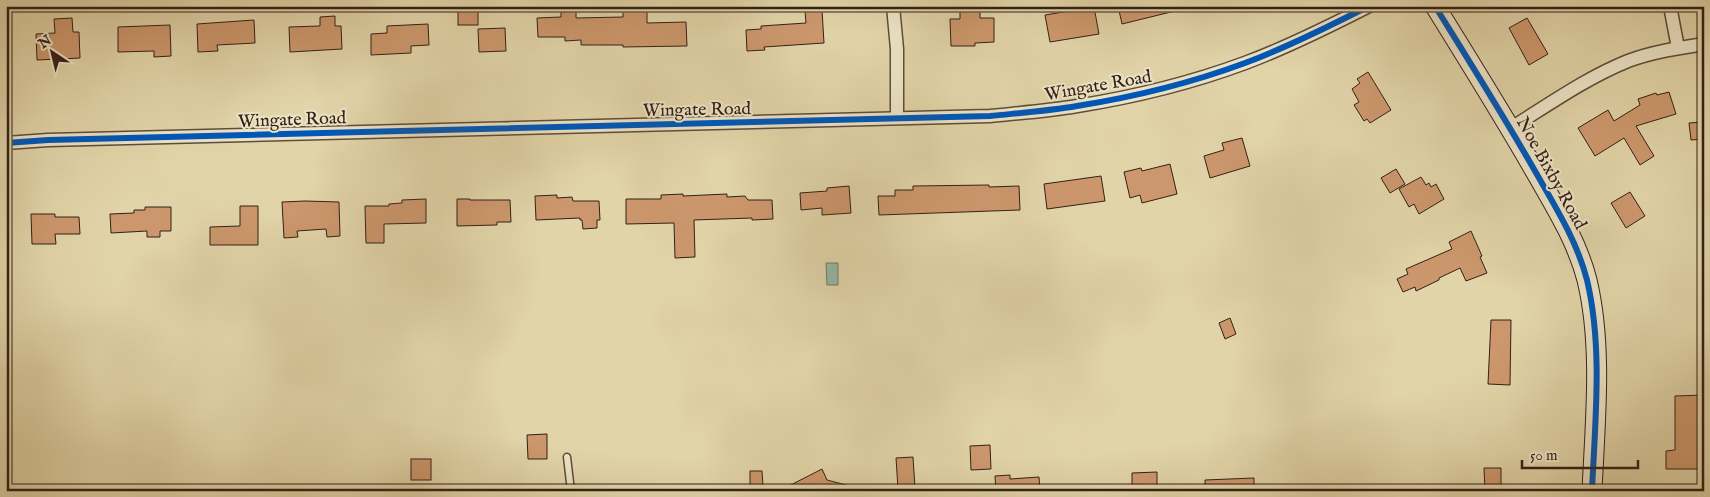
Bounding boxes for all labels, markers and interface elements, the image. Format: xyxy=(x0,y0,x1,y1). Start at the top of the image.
north arrow xyxy=(28,28,78,78)
text: N xyxy=(34,31,55,54)
street label: Wingate Road xyxy=(1043,66,1154,107)
street label: Wingate Road xyxy=(643,98,752,123)
street label: Wingate Road xyxy=(238,107,347,134)
street label: Noe Bixby Road xyxy=(1510,113,1591,234)
scale bar xyxy=(1522,437,1639,469)
text: 50 m xyxy=(1530,446,1558,465)

